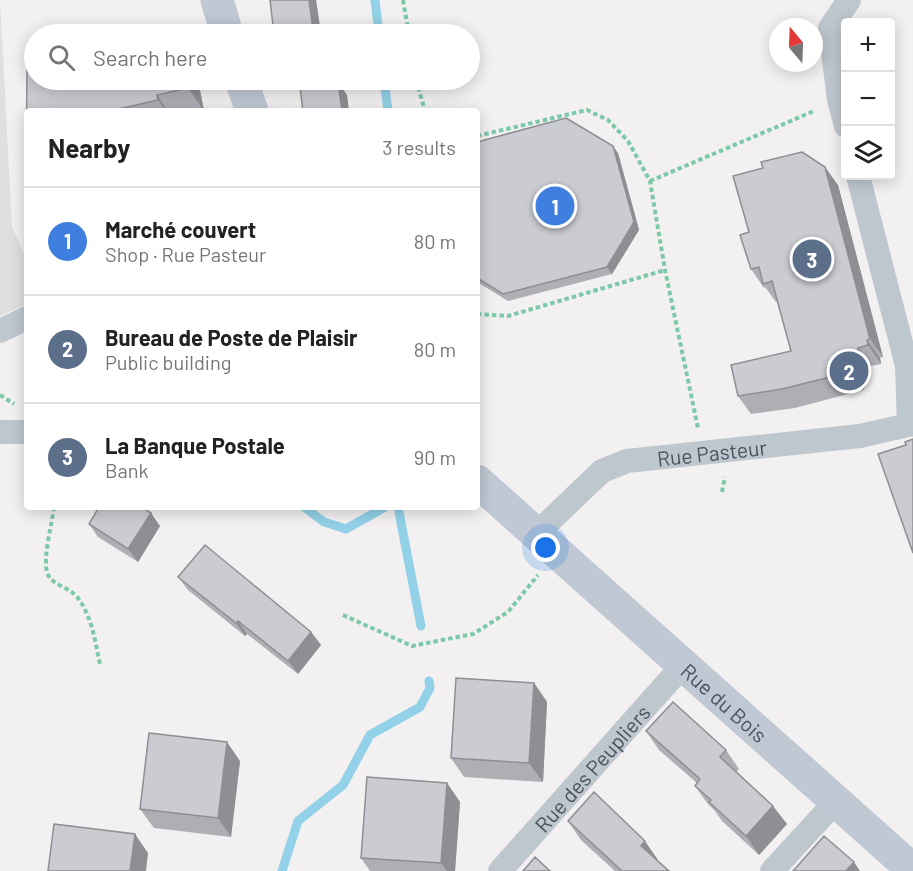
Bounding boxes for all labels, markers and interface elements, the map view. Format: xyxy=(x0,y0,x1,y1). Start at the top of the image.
north arrow xyxy=(769,18,823,72)
map controls xyxy=(841,18,895,180)
button: + xyxy=(841,18,895,72)
search box xyxy=(24,24,480,90)
icon: search xyxy=(45,41,78,74)
text: Search here xyxy=(93,44,207,70)
button: − xyxy=(841,72,895,126)
button: layers xyxy=(841,126,895,180)
text: Nearby xyxy=(48,132,130,163)
text: 3 results xyxy=(382,135,456,159)
pin: 1 xyxy=(536,184,574,228)
text: Marché couvert xyxy=(105,216,256,242)
text: 1 xyxy=(64,229,71,253)
text: 80 m xyxy=(414,229,456,253)
pin: 3 xyxy=(792,236,832,282)
text: Shop · Rue Pasteur xyxy=(105,242,266,266)
text: Bureau de Poste de Plaisir xyxy=(105,324,357,350)
text: 2 xyxy=(62,337,73,361)
text: 80 m xyxy=(414,337,456,361)
pin: 2 xyxy=(830,348,868,394)
text: Public building xyxy=(105,350,231,374)
text: La Banque Postale xyxy=(105,432,285,458)
street label: Rue Pasteur xyxy=(656,434,768,470)
text: 3 xyxy=(62,445,73,469)
text: 90 m xyxy=(414,445,456,469)
text: Bank xyxy=(105,458,148,482)
your location xyxy=(531,533,560,562)
street label: Rue du Bois xyxy=(677,657,773,747)
street label: Rue des Peupliers xyxy=(529,699,655,837)

